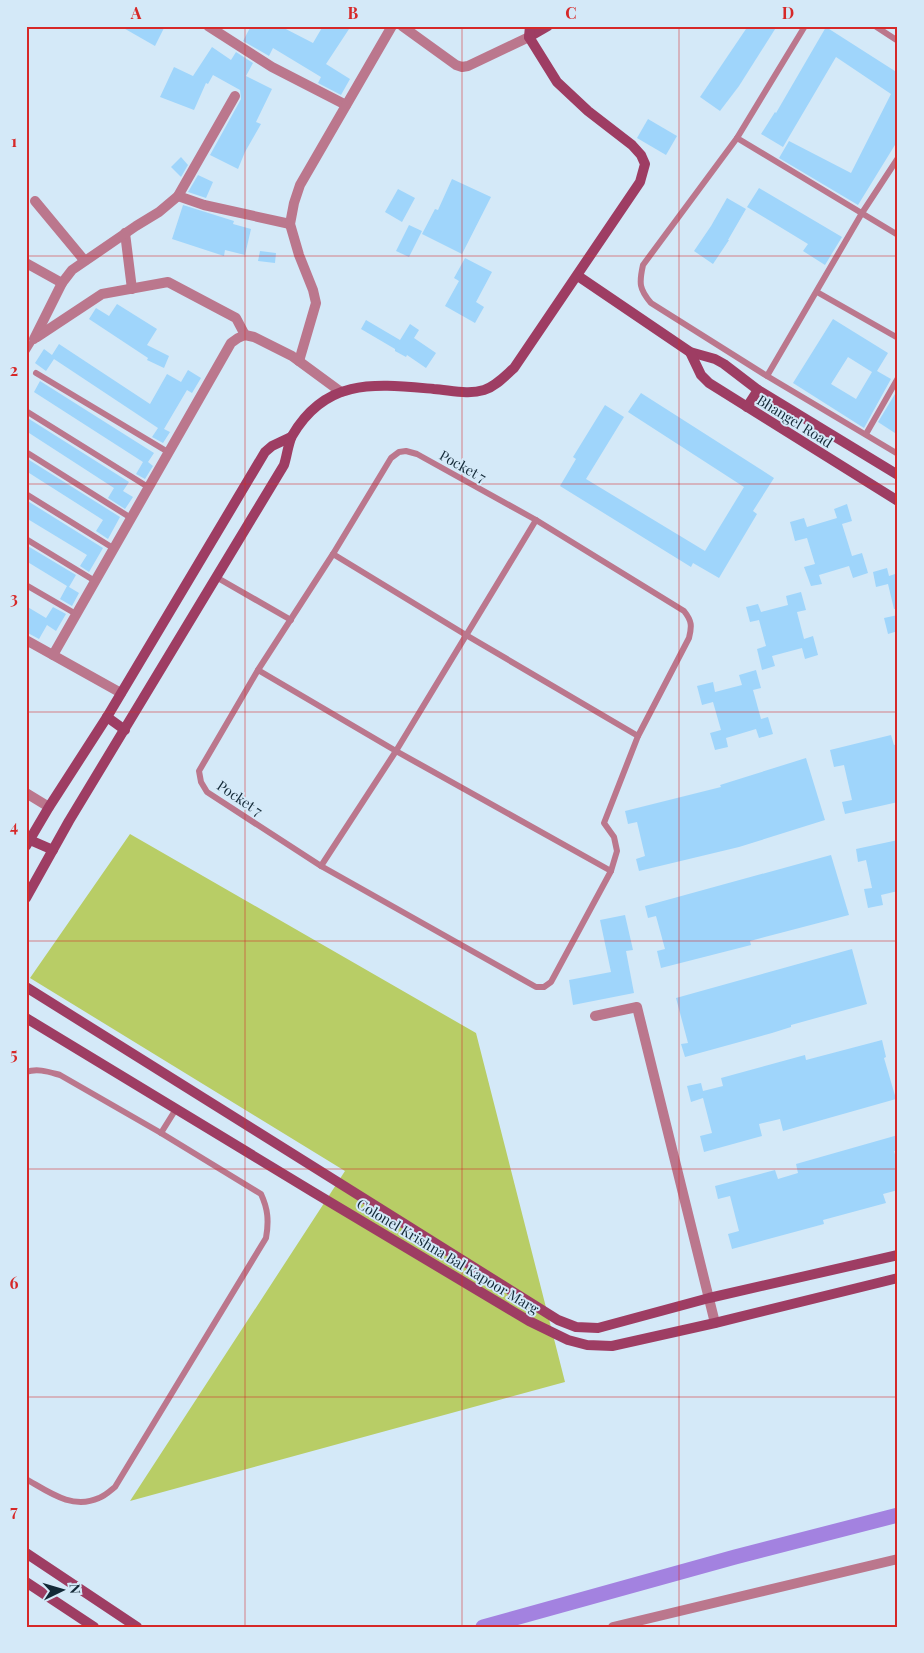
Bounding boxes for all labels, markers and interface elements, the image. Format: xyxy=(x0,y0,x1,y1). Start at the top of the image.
text: A xyxy=(130,2,142,23)
text: B xyxy=(348,2,359,23)
text: C xyxy=(565,2,577,23)
text: D xyxy=(782,2,794,23)
text: 1 xyxy=(11,130,17,151)
text: 2 xyxy=(10,359,18,380)
street label: Bhangel Road xyxy=(754,390,836,452)
street label: Pocket 7 xyxy=(436,445,490,487)
text: 3 xyxy=(10,587,18,608)
street label: Pocket 7 xyxy=(214,776,267,820)
text: 4 xyxy=(10,815,18,836)
text: 5 xyxy=(10,1043,18,1064)
street label: Colonel Krishna Bal Kapoor Marg xyxy=(353,1194,543,1318)
text: 6 xyxy=(10,1272,19,1293)
text: 7 xyxy=(10,1500,18,1521)
north arrow xyxy=(38,1566,88,1616)
text: N xyxy=(66,1583,85,1595)

